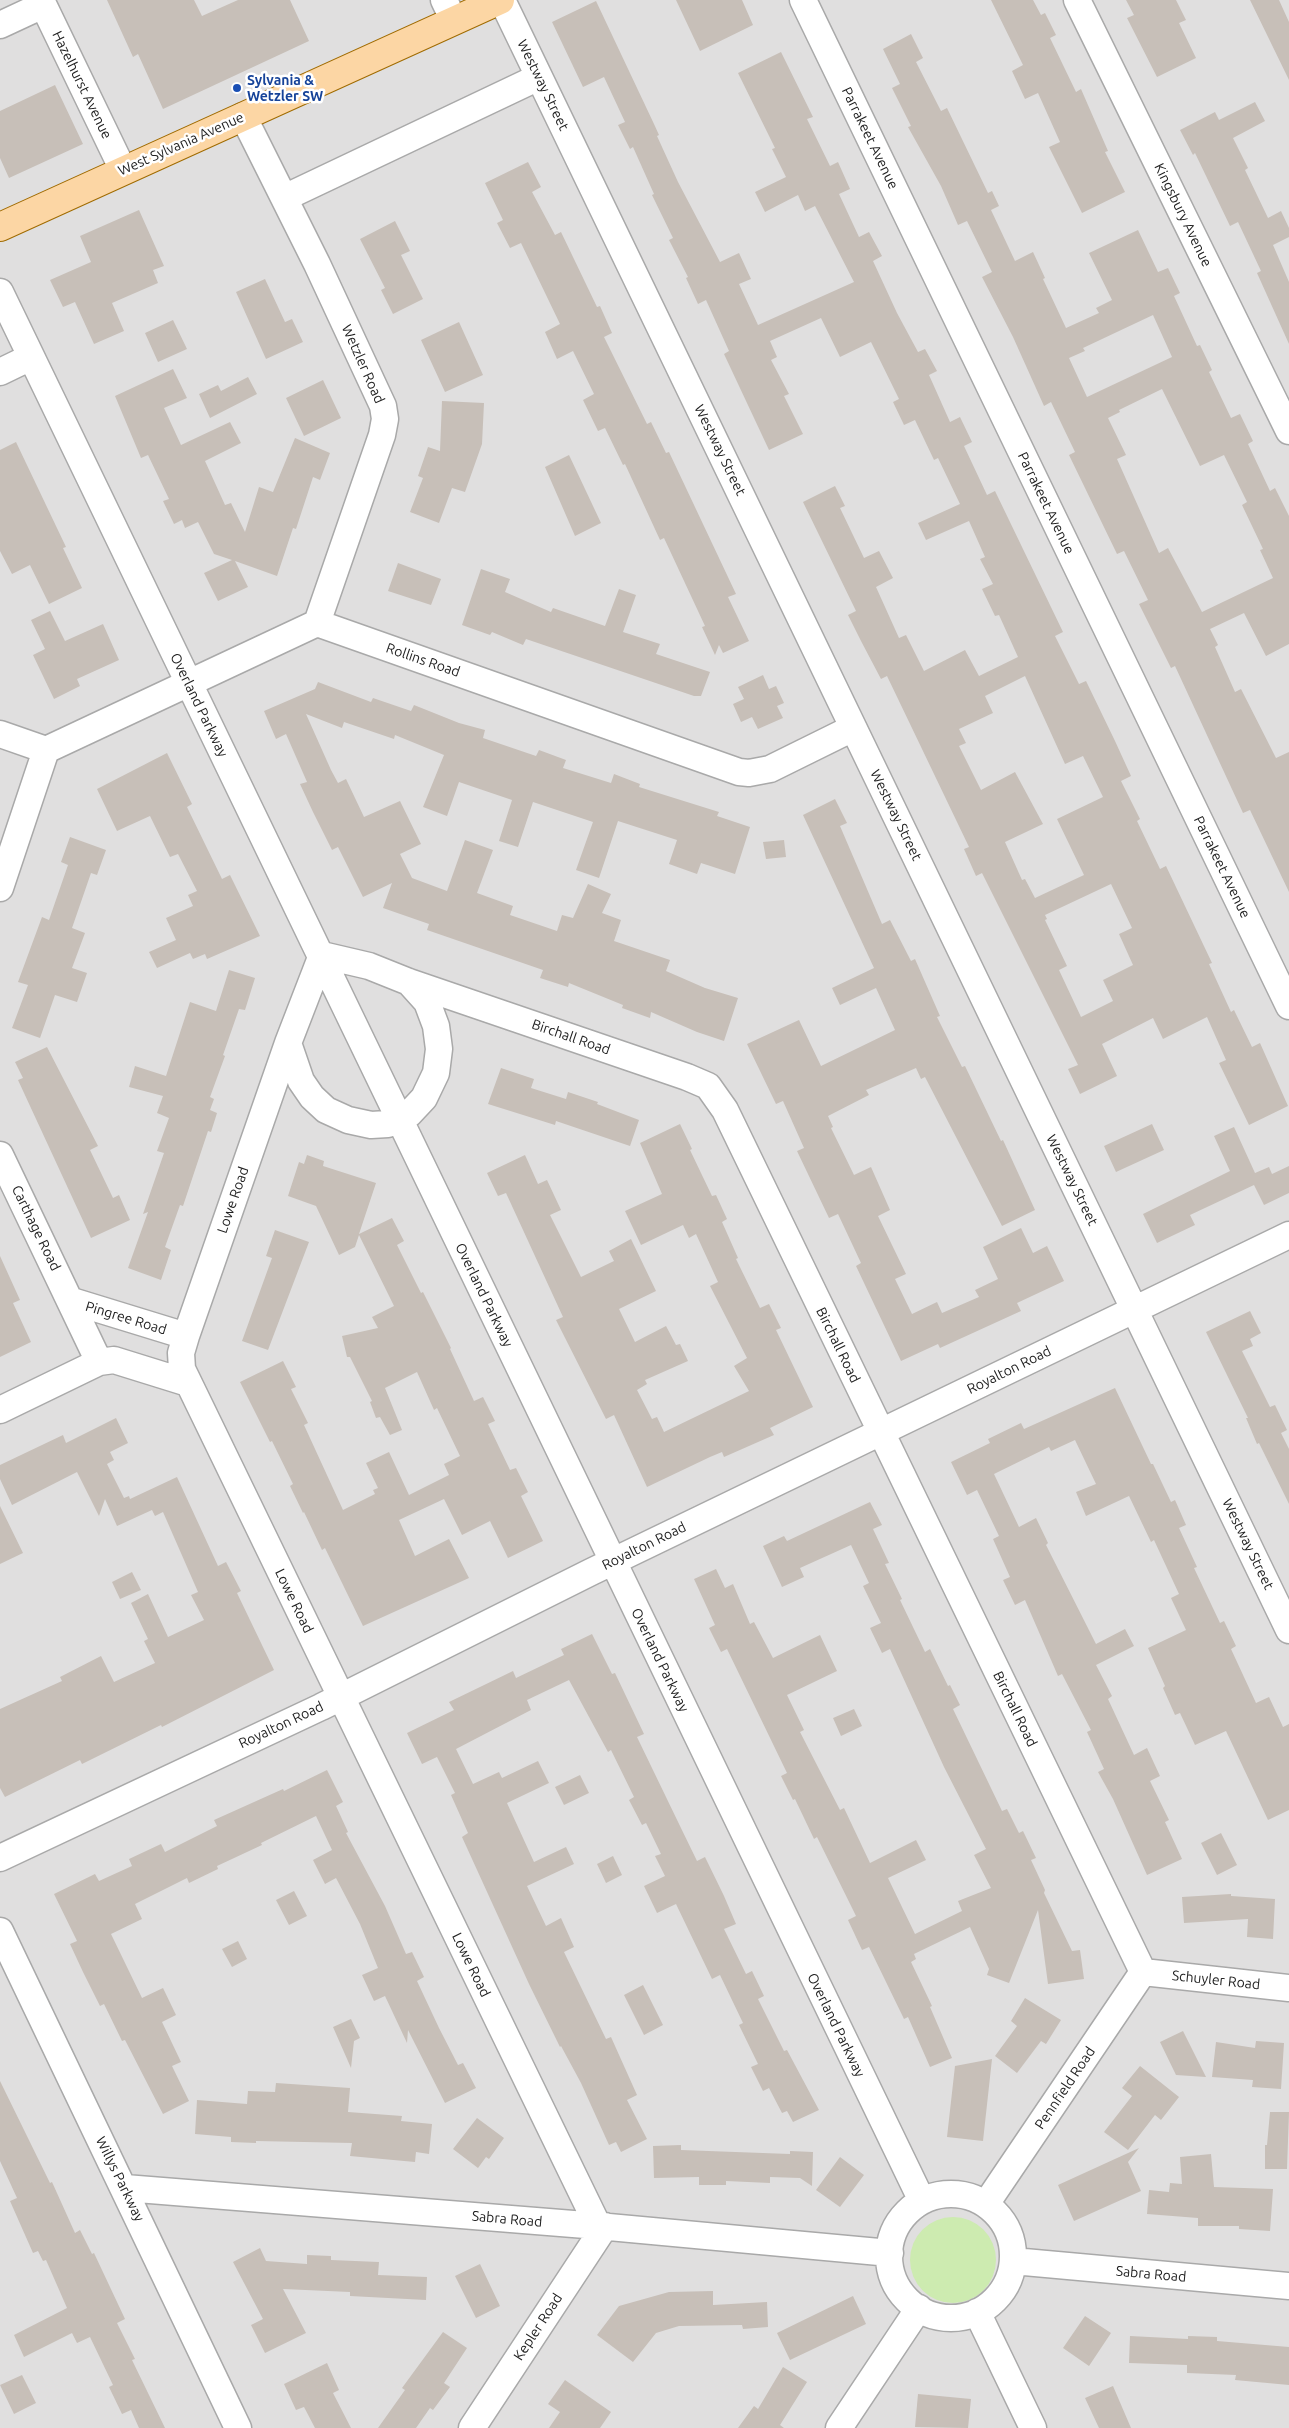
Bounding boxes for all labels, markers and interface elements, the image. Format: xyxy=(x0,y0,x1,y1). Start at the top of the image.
street label: Hazelhurst Avenue xyxy=(49,28,115,142)
street label: Westway Street xyxy=(514,37,572,133)
place label: Sylvania & Wetzler SW xyxy=(247,72,323,104)
marker: Sylvania & Wetzler SW xyxy=(231,82,243,94)
street label: Parrakeet Avenue xyxy=(838,84,902,192)
street label: West Sylvania Avenue xyxy=(116,109,246,179)
street label: Kingsbury Avenue xyxy=(1151,160,1215,270)
street label: Wetzler Road xyxy=(338,322,388,406)
street label: Westway Street xyxy=(691,402,749,498)
street label: Parrakeet Avenue xyxy=(1014,449,1078,557)
street label: Rollins Road xyxy=(384,639,462,681)
street label: Overland Parkway xyxy=(167,650,231,760)
street label: Westway Street xyxy=(867,767,925,863)
street label: Parrakeet Avenue xyxy=(1190,813,1254,921)
street label: Birchall Road xyxy=(529,1016,613,1058)
street label: Westway Street xyxy=(1043,1132,1101,1228)
street label: Lowe Road xyxy=(214,1164,252,1236)
street label: Carthage Road xyxy=(8,1183,64,1273)
street label: Overland Parkway xyxy=(452,1240,516,1350)
street label: Pingree Road xyxy=(83,1298,169,1338)
street label: Birchall Road xyxy=(812,1304,864,1386)
street label: Royalton Road xyxy=(964,1342,1054,1398)
street label: Westway Street xyxy=(1219,1496,1277,1592)
street label: Royalton Road xyxy=(599,1518,689,1574)
street label: Lowe Road xyxy=(271,1566,317,1636)
street label: Overland Parkway xyxy=(628,1605,692,1715)
street label: Birchall Road xyxy=(989,1668,1041,1750)
street label: Royalton Road xyxy=(236,1698,326,1752)
street label: Lowe Road xyxy=(448,1930,494,2000)
street label: Schuyler Road xyxy=(1171,1967,1261,1993)
street label: Overland Parkway xyxy=(804,1970,868,2080)
street label: Pennfield Road xyxy=(1031,2044,1099,2132)
street label: Willys Parkway xyxy=(92,2134,148,2224)
street label: Sabra Road xyxy=(471,2208,543,2230)
street label: Sabra Road xyxy=(1115,2263,1187,2285)
street label: Kepler Road xyxy=(510,2290,566,2364)

